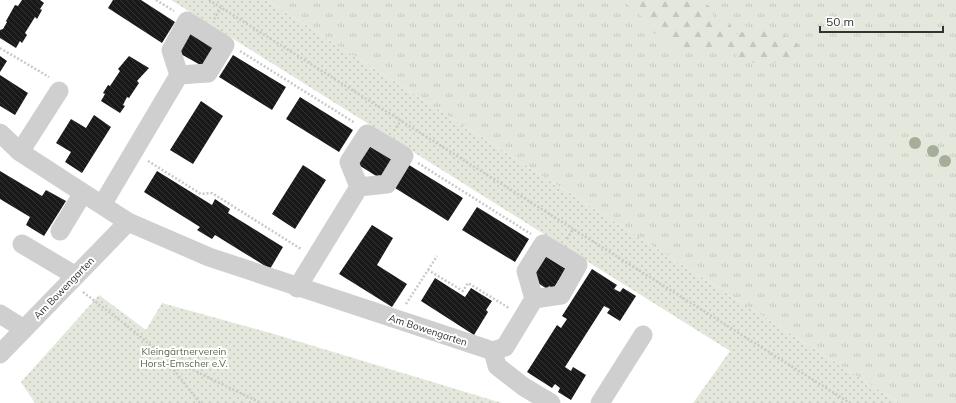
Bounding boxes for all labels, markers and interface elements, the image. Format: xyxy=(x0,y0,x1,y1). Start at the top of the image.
scale bar xyxy=(820,8,943,34)
text: 50 m xyxy=(826,14,854,29)
street label: Am Bowengarten xyxy=(31,254,97,322)
street label: Am Bowengarten xyxy=(387,311,469,349)
park label: Kleingärtnerverein Horst-Emscher e.V. xyxy=(140,345,228,370)

